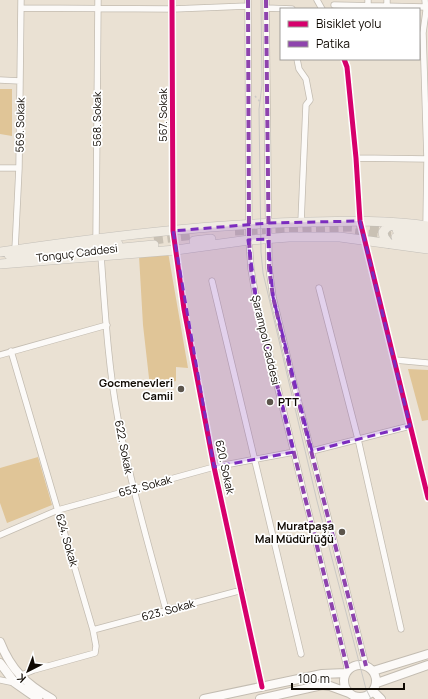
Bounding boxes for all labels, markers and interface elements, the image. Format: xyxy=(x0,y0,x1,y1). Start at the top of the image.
legend xyxy=(280,8,420,60)
text: Bisiklet yolu xyxy=(316,15,381,32)
text: Patika xyxy=(316,35,350,52)
street label: 567. Sokak xyxy=(155,88,170,142)
street label: 568. Sokak xyxy=(89,91,104,146)
street label: 569. Sokak xyxy=(12,97,27,153)
street label: Tonguç Caddesi xyxy=(35,240,118,265)
street label: Şarampol Caddesi xyxy=(249,294,284,386)
place label: Gocmenevleri Camii xyxy=(99,375,173,403)
marker: Gocmenevleri Camii xyxy=(176,384,186,394)
place label: PTT xyxy=(278,394,299,409)
marker: PTT xyxy=(265,397,275,407)
street label: 622. Sokak xyxy=(112,419,137,476)
street label: 620. Sokak xyxy=(212,438,239,496)
street label: 653. Sokak xyxy=(117,471,174,500)
street label: 624. Sokak xyxy=(53,512,82,569)
place label: Muratpaşa Mal Müdürlüğü xyxy=(255,518,334,546)
marker: Muratpaşa Mal Müdürlüğü xyxy=(337,527,347,537)
street label: 623. Sokak xyxy=(140,595,197,624)
north arrow xyxy=(8,651,48,691)
scale bar xyxy=(292,665,404,691)
text: K xyxy=(13,670,29,687)
text: 100 m xyxy=(298,670,330,687)

